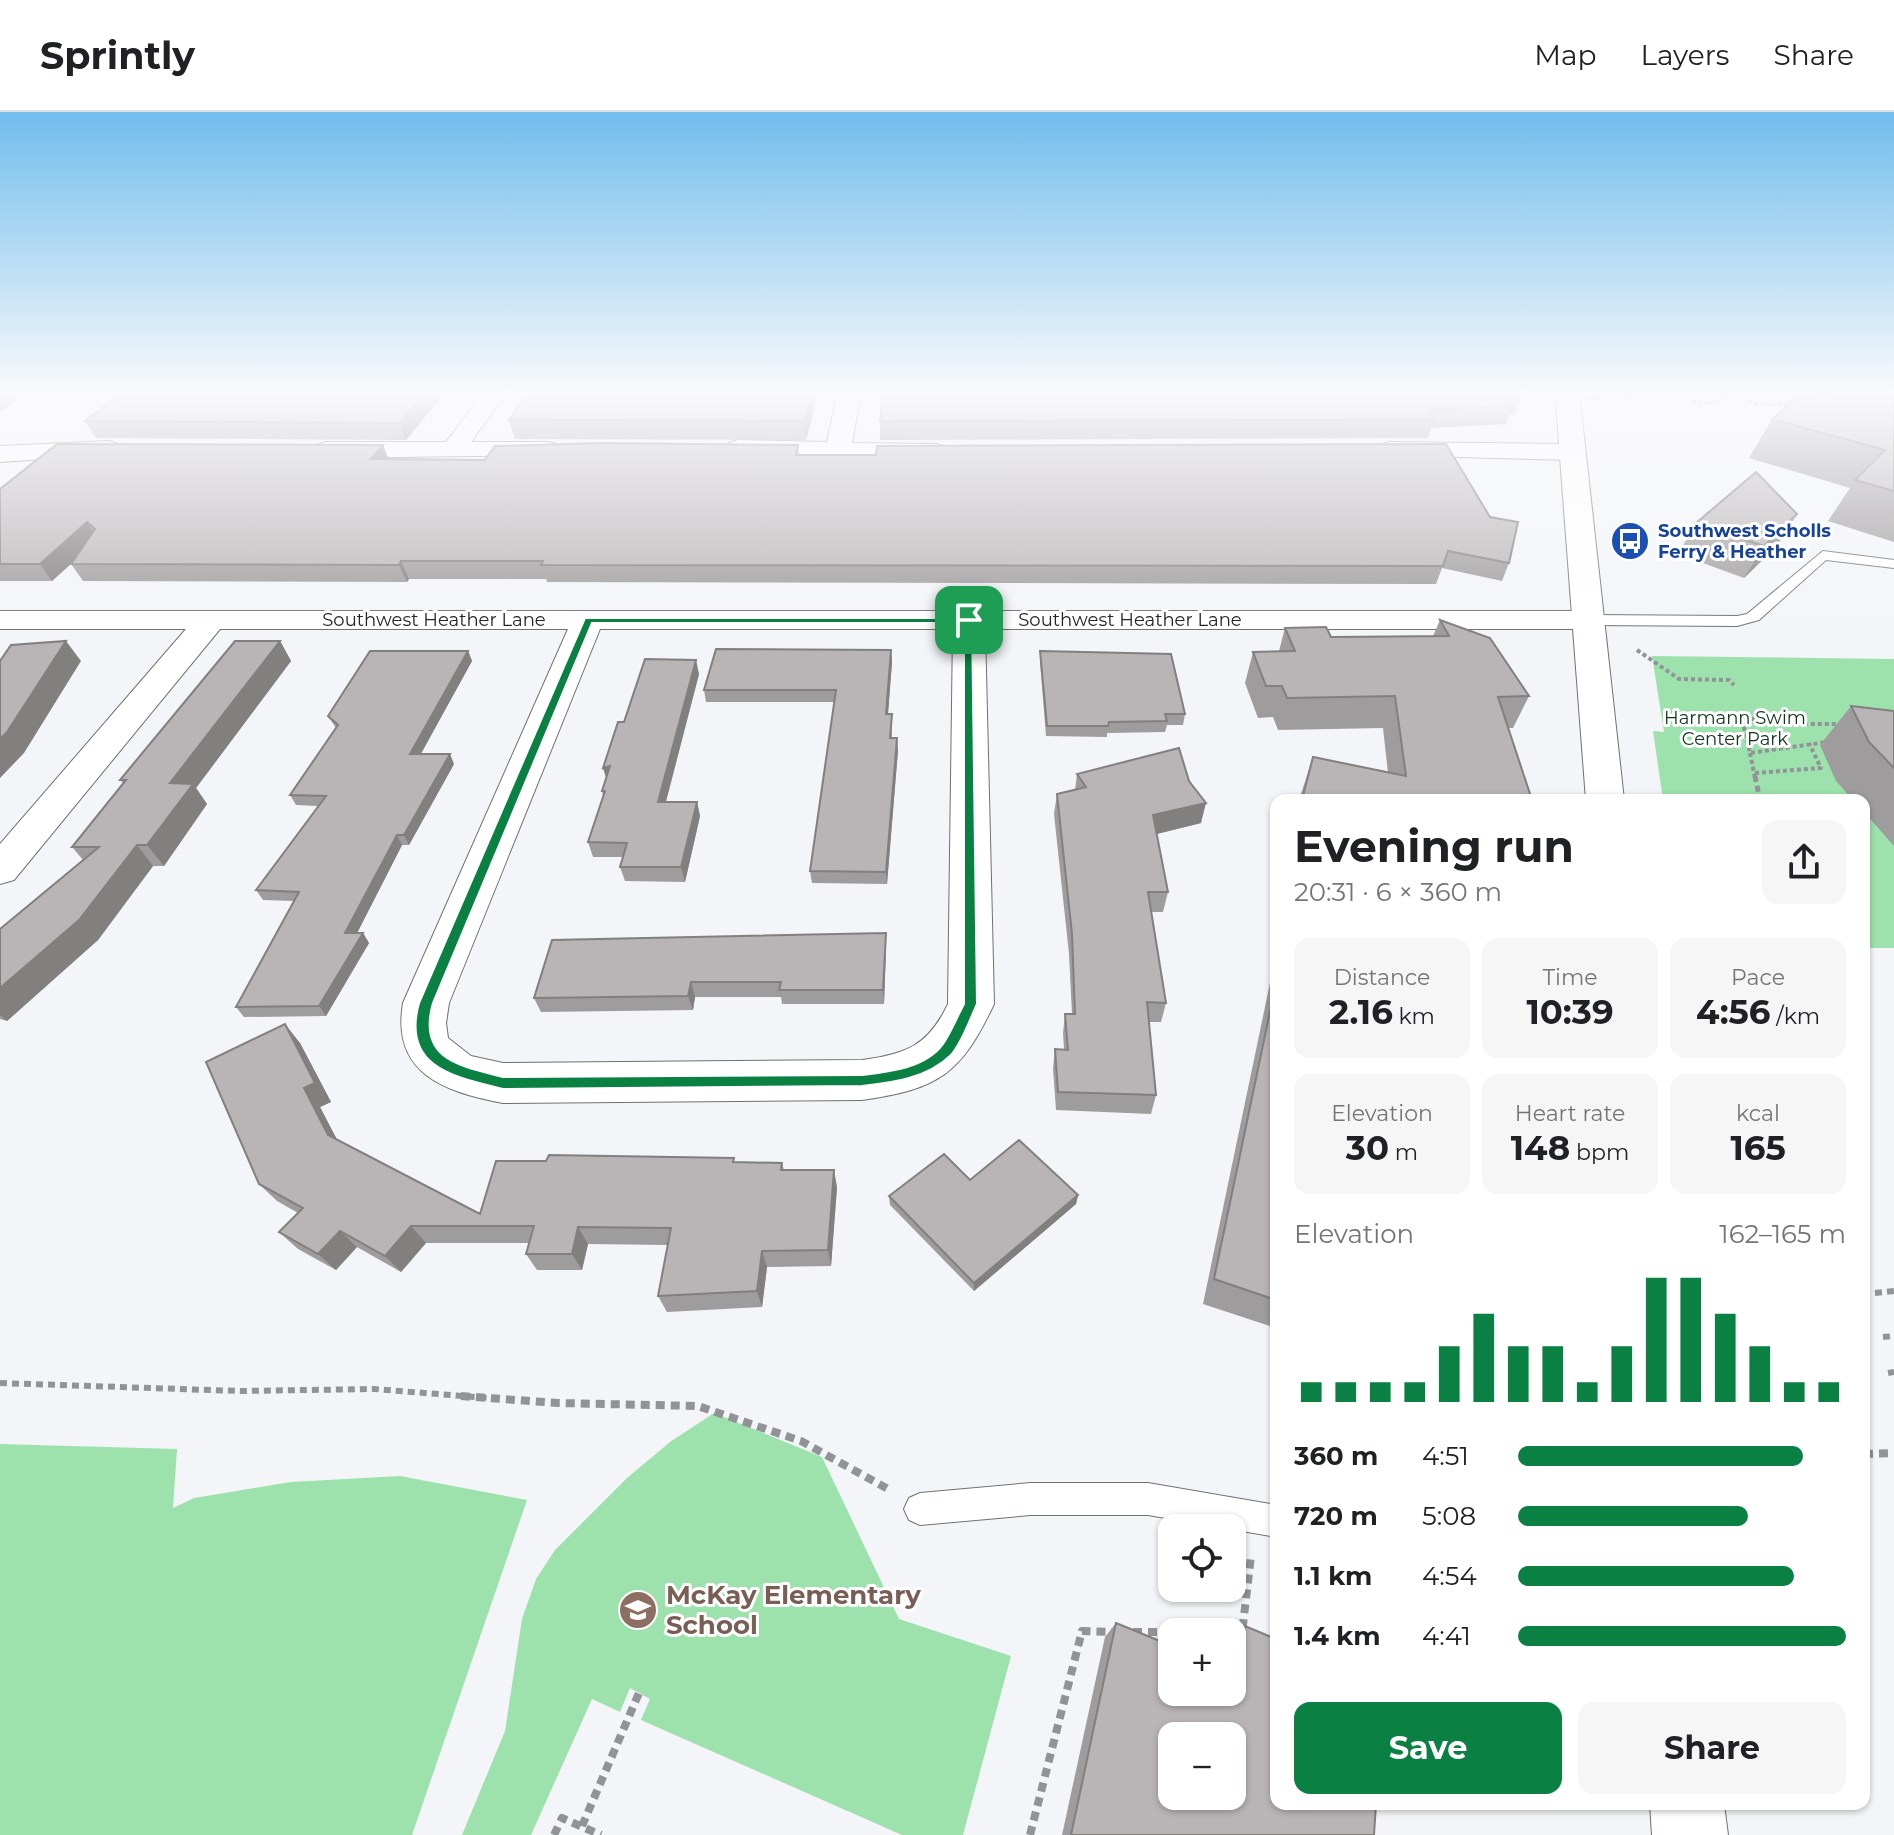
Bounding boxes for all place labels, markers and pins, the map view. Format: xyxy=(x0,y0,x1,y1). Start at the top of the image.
bus stop icon: Southwest Scholls Ferry & Heather xyxy=(1609,520,1651,562)
place label: Southwest Scholls Ferry & Heather xyxy=(1658,520,1831,563)
pin xyxy=(935,586,1003,654)
place label: McKay Elementary School xyxy=(666,1579,921,1641)
school or university icon: McKay Elementary School xyxy=(617,1589,659,1631)

